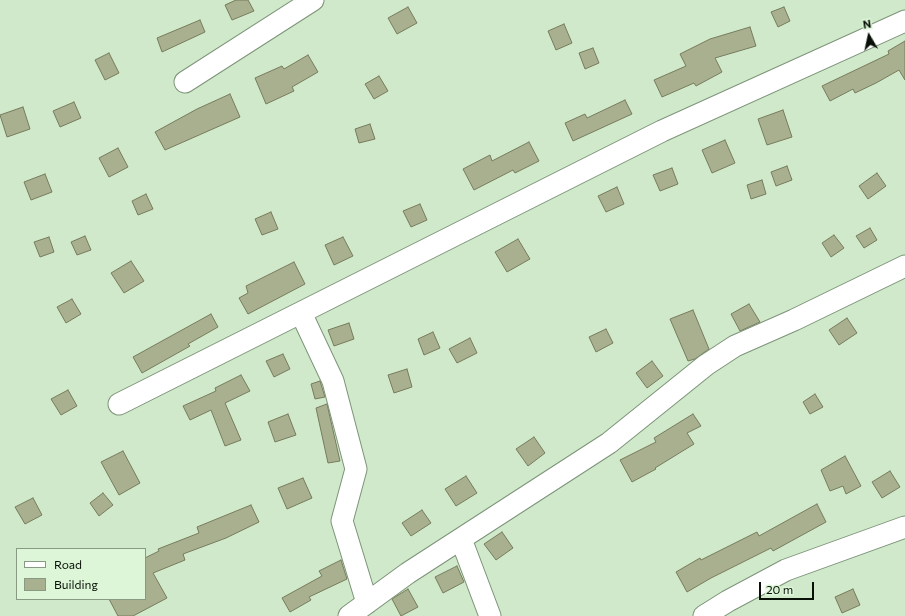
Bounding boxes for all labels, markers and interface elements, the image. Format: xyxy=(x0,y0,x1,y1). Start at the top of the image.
north arrow xyxy=(849,16,889,56)
text: N xyxy=(862,17,872,31)
legend xyxy=(16,548,146,600)
text: Road xyxy=(54,557,82,571)
scale bar xyxy=(761,574,816,600)
text: Building xyxy=(54,577,98,591)
text: 20 m xyxy=(766,582,793,596)

